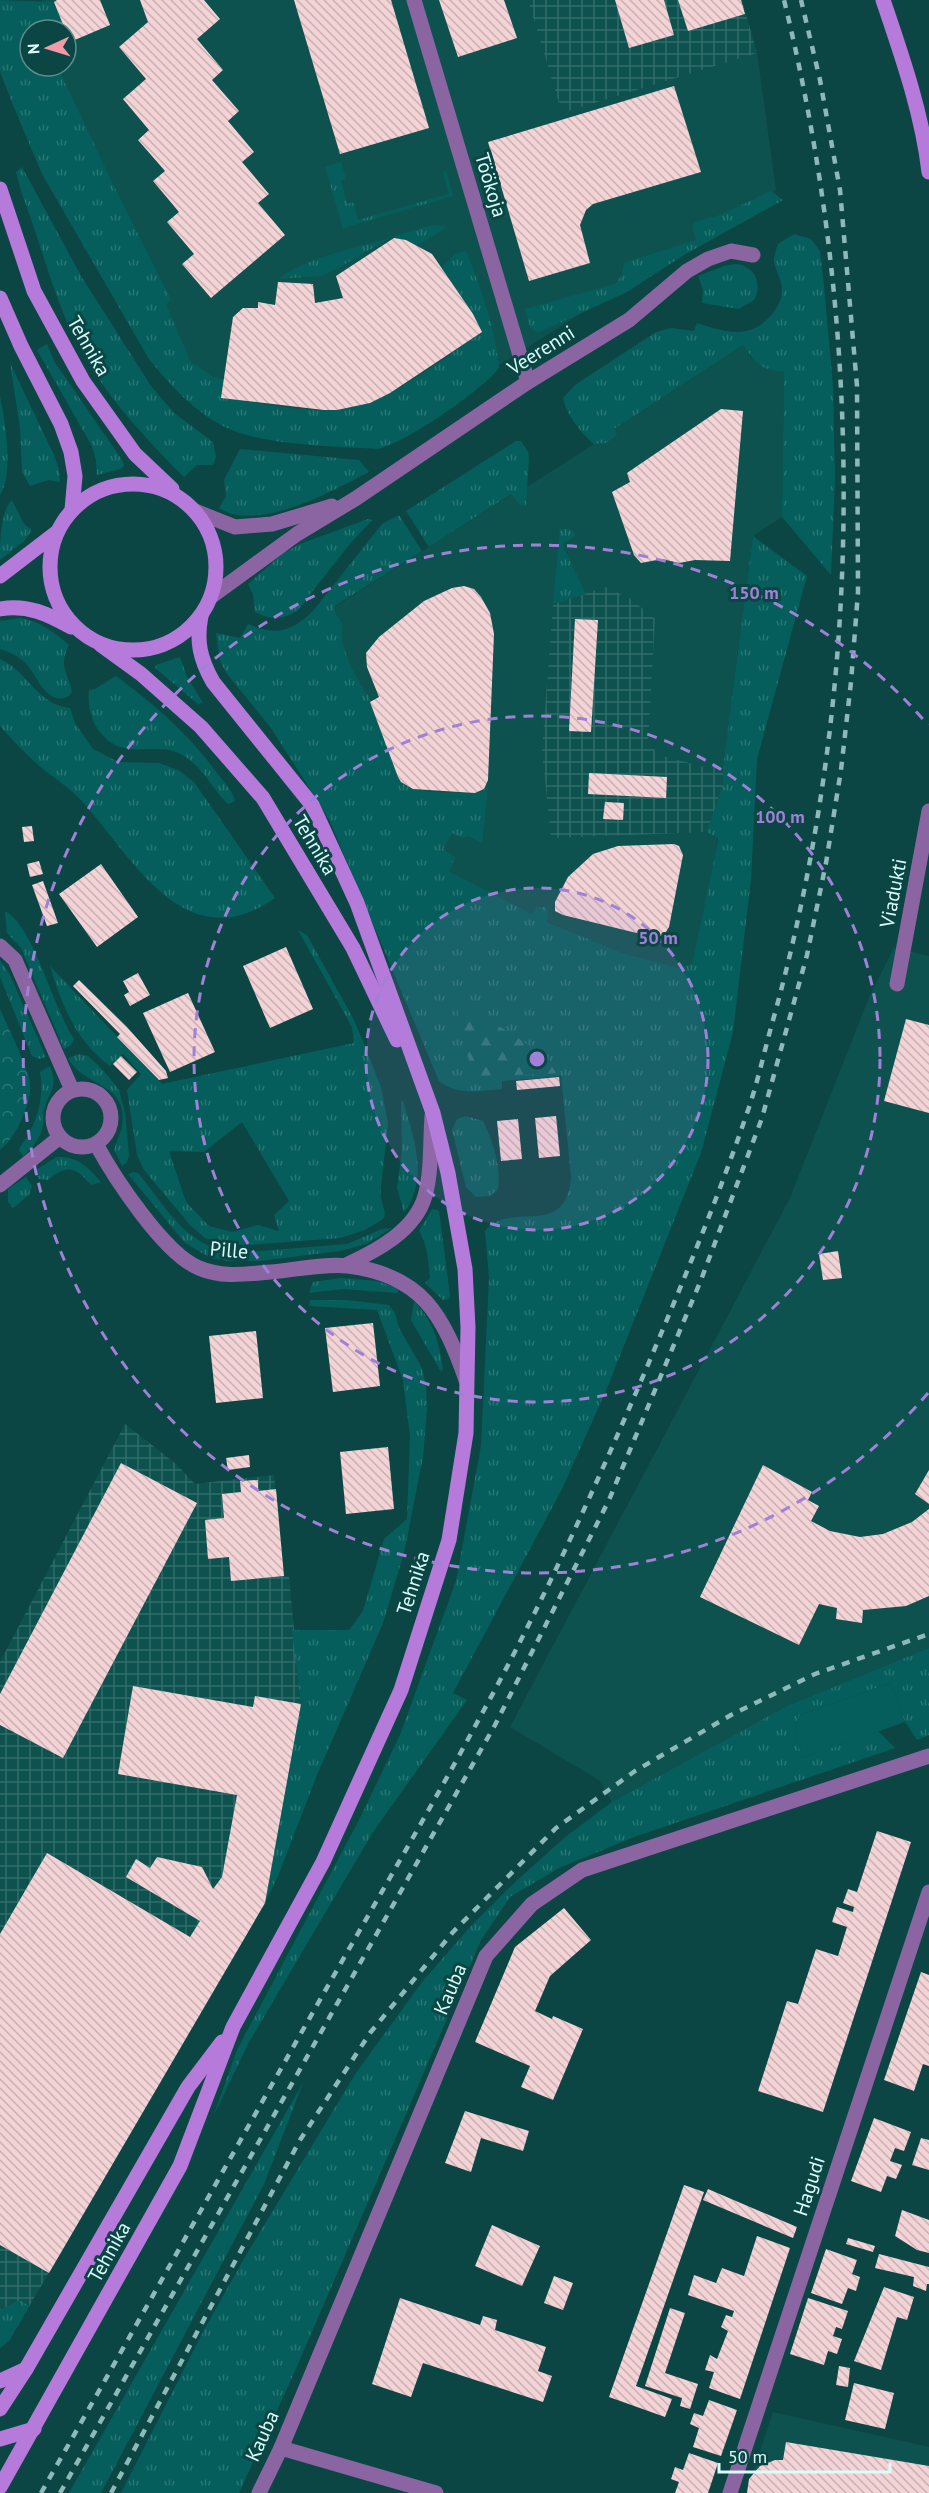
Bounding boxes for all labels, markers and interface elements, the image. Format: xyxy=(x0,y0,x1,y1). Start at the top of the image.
north arrow xyxy=(18,18,78,78)
text: N xyxy=(23,43,43,55)
street label: Töökoja xyxy=(469,150,513,220)
street label: Tehnika xyxy=(61,311,117,381)
street label: Veerenni xyxy=(502,319,579,381)
text: 150 m xyxy=(729,581,779,604)
text: 100 m xyxy=(755,805,805,828)
street label: Tehnika xyxy=(287,810,343,880)
street label: Viadukti xyxy=(873,856,912,931)
text: 50 m xyxy=(638,926,678,949)
centre of rings xyxy=(527,1049,547,1069)
street label: Pille xyxy=(209,1235,249,1265)
street label: Tehnika xyxy=(391,1548,435,1618)
street label: Kauba xyxy=(428,1959,472,2019)
street label: Hagudi xyxy=(787,2153,831,2219)
street label: Tehnika xyxy=(82,2217,136,2287)
street label: Kauba xyxy=(239,2406,285,2466)
scale bar xyxy=(719,2436,890,2474)
text: 50 m xyxy=(728,2445,767,2468)

